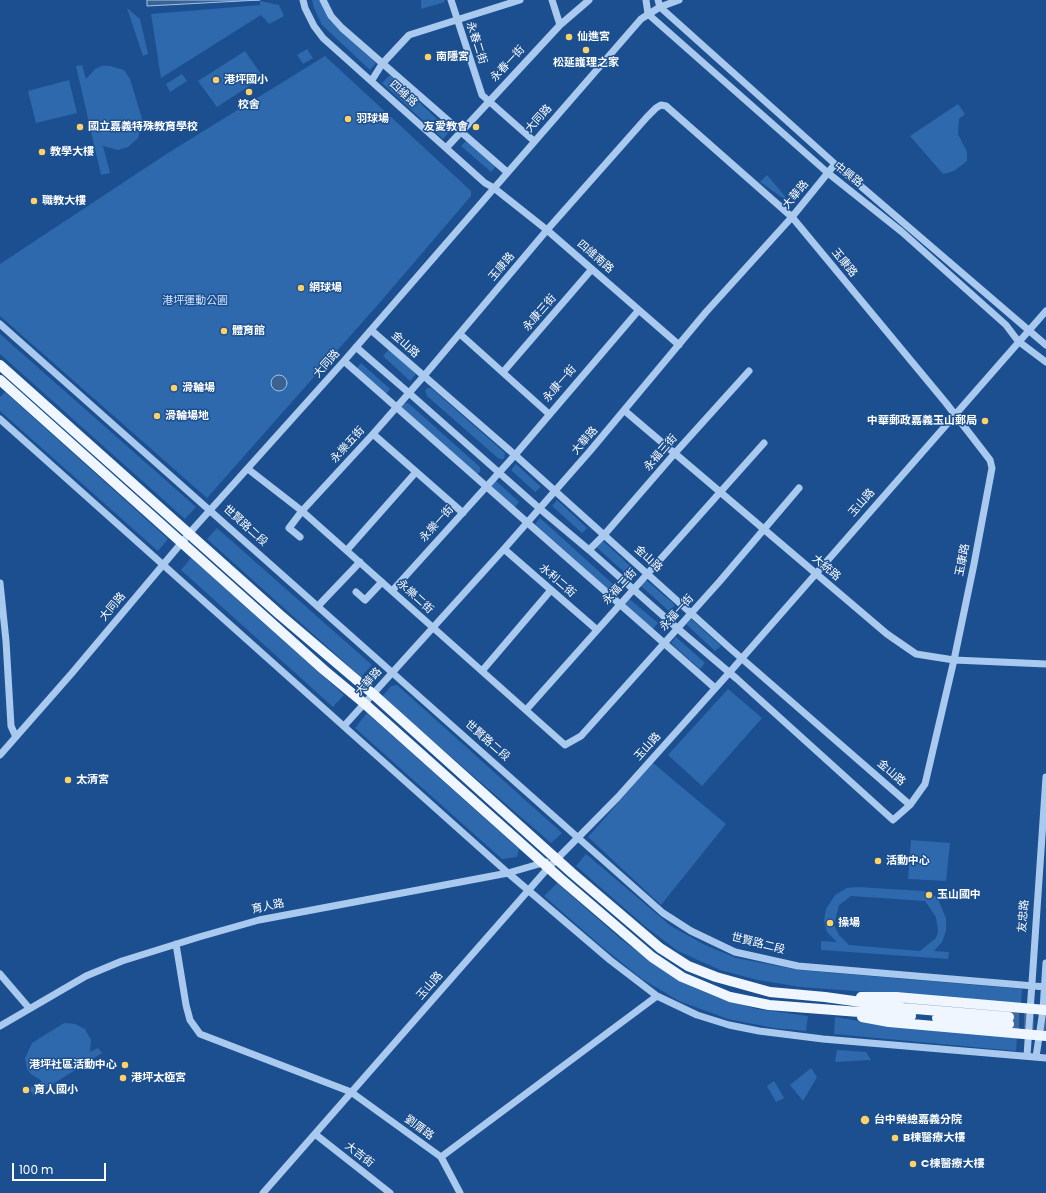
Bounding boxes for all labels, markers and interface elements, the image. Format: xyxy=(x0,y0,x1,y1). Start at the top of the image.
street label: 永春二街 xyxy=(463,20,489,66)
place label: 仙進宮 xyxy=(577,30,610,44)
marker: 仙進宮 xyxy=(564,32,574,42)
street label: 永春一街 xyxy=(488,43,528,85)
marker: 松延護理之家 xyxy=(581,45,591,55)
place label: 南隱宮 xyxy=(436,50,469,64)
marker: 南隱宮 xyxy=(423,52,433,62)
place label: 松延護理之家 xyxy=(553,56,619,70)
place label: 港坪國小 xyxy=(224,73,268,87)
marker: 港坪國小 xyxy=(211,75,221,85)
street label: 四維路 xyxy=(386,78,420,110)
marker: 校舍 xyxy=(244,87,254,97)
place label: 校舍 xyxy=(238,98,260,112)
street label: 大同路 xyxy=(523,102,555,136)
place label: 羽球場 xyxy=(356,112,389,126)
marker: 羽球場 xyxy=(343,114,353,124)
place label: 國立嘉義特殊教育學校 xyxy=(88,120,198,134)
place label: 友愛教會 xyxy=(424,120,468,134)
marker: 國立嘉義特殊教育學校 xyxy=(75,122,85,132)
marker: 友愛教會 xyxy=(471,122,481,132)
place label: 教學大樓 xyxy=(50,145,94,159)
marker: 教學大樓 xyxy=(37,147,47,157)
street label: 中興路 xyxy=(831,160,865,190)
street label: 大華路 xyxy=(780,178,812,212)
place label: 職教大樓 xyxy=(42,194,86,208)
marker: 職教大樓 xyxy=(29,196,39,206)
street label: 四維南路 xyxy=(574,238,616,276)
street label: 玉康路 xyxy=(828,246,860,280)
street label: 玉康路 xyxy=(486,250,518,284)
place label: 網球場 xyxy=(309,281,342,295)
marker: 網球場 xyxy=(296,283,306,293)
street label: 永康三街 xyxy=(521,292,559,334)
park label: 港坪運動公園 xyxy=(162,294,228,308)
place label: 體育館 xyxy=(232,324,265,338)
marker: 體育館 xyxy=(219,326,229,336)
street label: 金山路 xyxy=(388,329,422,361)
street label: 大同路 xyxy=(311,347,343,381)
street label: 永康一街 xyxy=(541,363,579,405)
place label: 滑輪場 xyxy=(182,381,215,395)
marker: 滑輪場 xyxy=(169,383,179,393)
place label: 滑輪場地 xyxy=(165,409,209,423)
marker: 滑輪場地 xyxy=(152,411,162,421)
place label: 中華郵政嘉義玉山郵局 xyxy=(867,414,977,428)
marker: 中華郵政嘉義玉山郵局 xyxy=(980,416,990,426)
street label: 永樂五街 xyxy=(328,424,368,466)
street label: 大華路 xyxy=(569,424,601,458)
street label: 永福三街 xyxy=(642,432,680,474)
street label: 玉山路 xyxy=(846,486,878,520)
street label: 世賢路二段 xyxy=(220,503,270,549)
street label: 永樂一街 xyxy=(417,503,457,545)
street label: 金山路 xyxy=(631,543,665,575)
street label: 玉康路 xyxy=(953,543,973,577)
street label: 大統路 xyxy=(809,552,843,584)
street label: 水利二街 xyxy=(536,562,578,600)
street label: 永福二街 xyxy=(600,566,640,608)
street label: 永樂二街 xyxy=(394,577,436,617)
street label: 大同路 xyxy=(97,590,129,624)
street label: 永福一街 xyxy=(657,592,697,634)
street label: 大華路 xyxy=(353,665,385,699)
street label: 世賢路二段 xyxy=(462,718,512,764)
street label: 玉山路 xyxy=(632,730,664,764)
street label: 金山路 xyxy=(874,757,908,789)
place label: 太清宮 xyxy=(76,773,109,787)
marker: 太清宮 xyxy=(63,775,73,785)
place label: 活動中心 xyxy=(886,854,930,868)
marker: 活動中心 xyxy=(873,856,883,866)
place label: 玉山國中 xyxy=(937,888,981,902)
marker: 玉山國中 xyxy=(924,890,934,900)
street label: 育人路 xyxy=(250,897,286,917)
street label: 友忠路 xyxy=(1016,899,1032,933)
place label: 操場 xyxy=(838,916,860,930)
marker: 操場 xyxy=(825,918,835,928)
street label: 世賢路二段 xyxy=(730,931,786,957)
street label: 玉山路 xyxy=(414,969,446,1003)
place label: 港坪社區活動中心 xyxy=(29,1058,117,1072)
marker: 港坪社區活動中心 xyxy=(120,1060,130,1070)
place label: 港坪太極宮 xyxy=(131,1071,186,1085)
marker: 港坪太極宮 xyxy=(118,1073,128,1083)
place label: 育人國小 xyxy=(34,1083,78,1097)
marker: 育人國小 xyxy=(21,1085,31,1095)
street label: 劉厝路 xyxy=(402,1113,436,1143)
place label: 台中榮總嘉義分院 xyxy=(874,1113,962,1127)
marker: 台中榮總嘉義分院 xyxy=(859,1114,871,1126)
place label: B棟醫療大樓 xyxy=(903,1131,965,1145)
marker: B棟醫療大樓 xyxy=(890,1133,900,1143)
street label: 大吉街 xyxy=(342,1140,376,1170)
scale bar xyxy=(14,1155,108,1181)
place label: C棟醫療大樓 xyxy=(921,1157,984,1171)
marker: C棟醫療大樓 xyxy=(908,1159,918,1169)
text: 100 m xyxy=(19,1161,53,1178)

